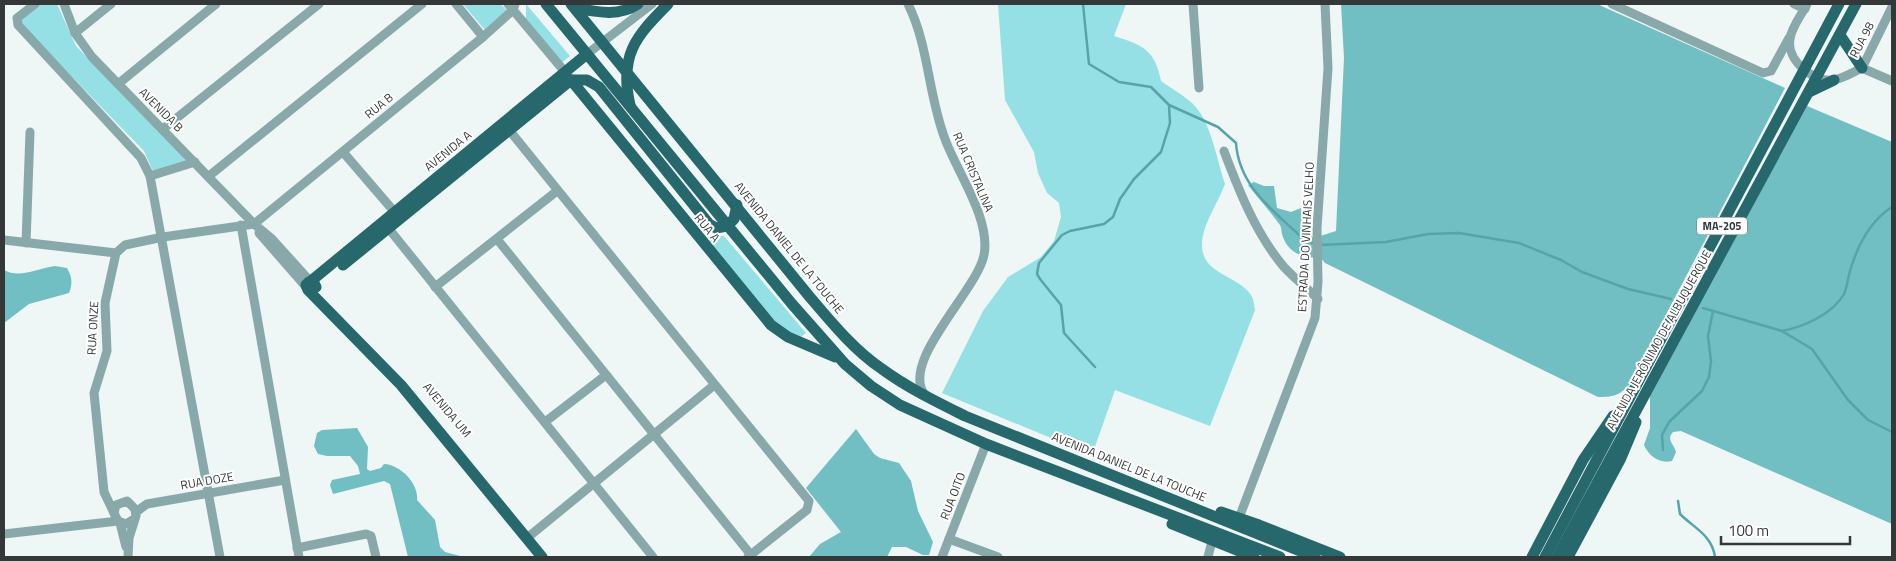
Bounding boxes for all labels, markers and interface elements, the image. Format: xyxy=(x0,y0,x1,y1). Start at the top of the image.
street label: RUA 98 xyxy=(1844,18,1879,61)
street label: AVENIDA B xyxy=(135,83,188,136)
street label: RUA B xyxy=(360,88,397,123)
street label: AVENIDA A xyxy=(420,126,475,176)
street label: RUA CRISTALINA xyxy=(948,129,999,215)
street label: ESTRADA DO VINHAIS VELHO xyxy=(1292,161,1319,313)
street label: AVENIDA DANIEL DE LA TOUCHE xyxy=(730,178,849,318)
street label: RUA A xyxy=(690,209,725,246)
road number: MA-205 xyxy=(1697,218,1747,235)
street label: AVENIDA JERÔNIMO DE ALBUQUERQUE xyxy=(1601,246,1716,433)
street label: RUA ONZE xyxy=(82,300,103,355)
street label: AVENIDA UM xyxy=(419,378,476,441)
street label: AVENIDA DANIEL DE LA TOUCHE xyxy=(1049,427,1210,506)
street label: RUA DOZE xyxy=(179,466,235,495)
street label: RUA OITO xyxy=(935,469,970,522)
scale bar xyxy=(1721,514,1850,546)
text: 100 m xyxy=(1728,519,1769,542)

